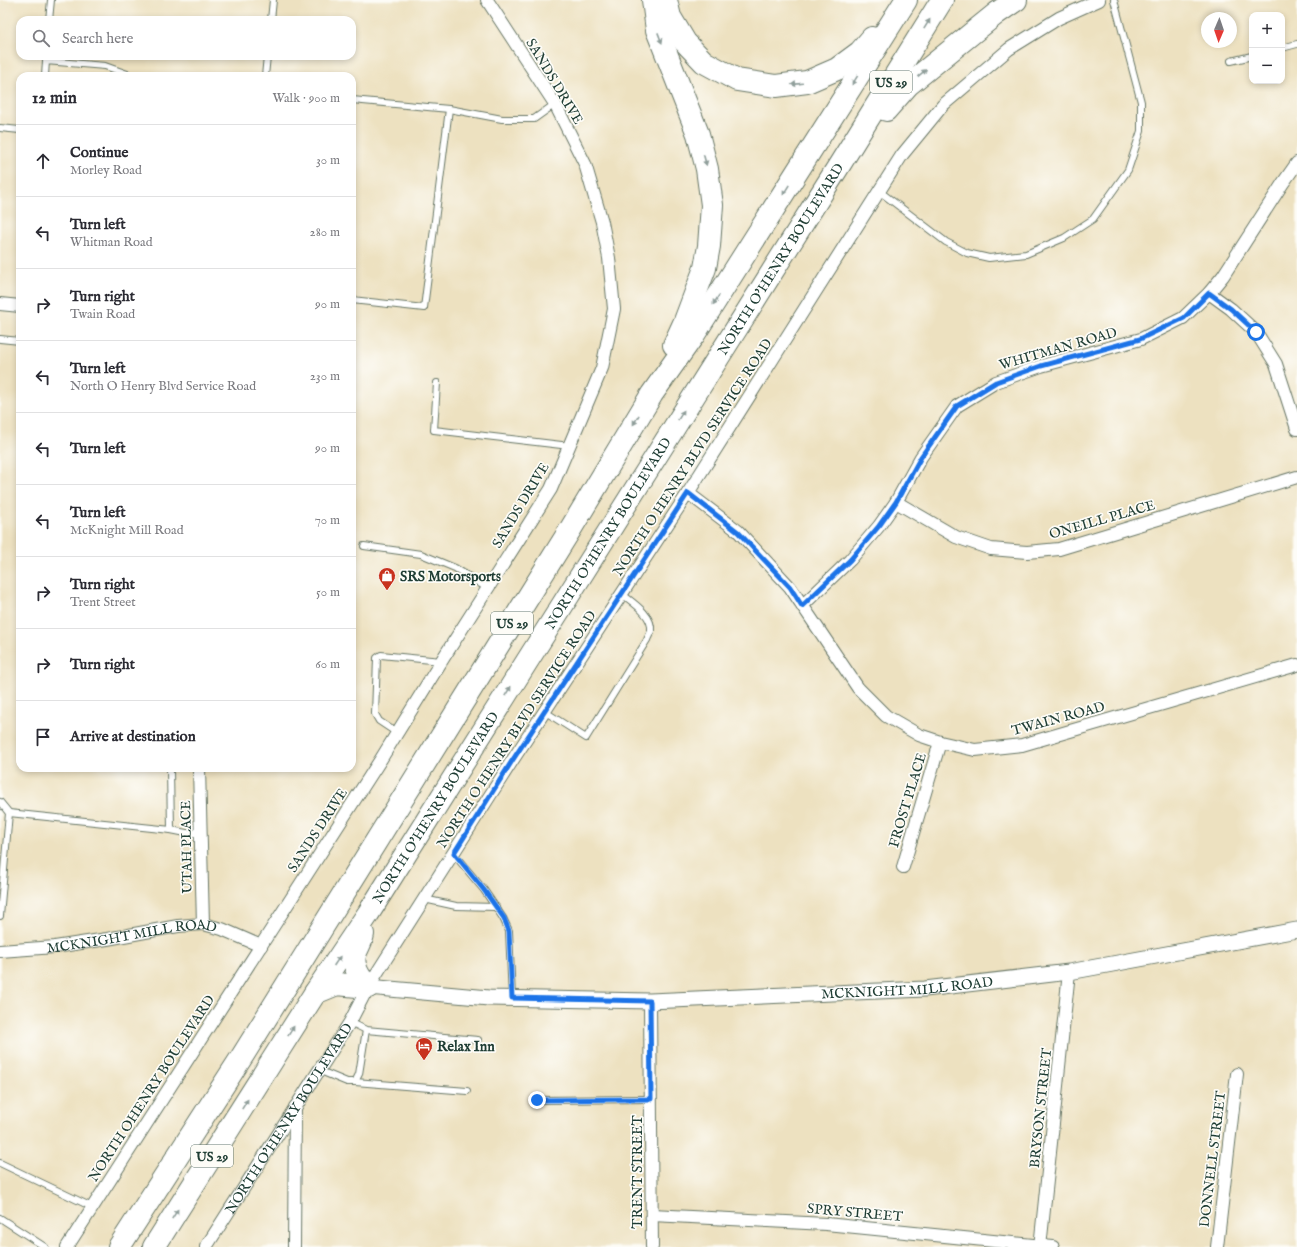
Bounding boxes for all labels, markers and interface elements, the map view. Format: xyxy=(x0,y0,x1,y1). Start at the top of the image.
north arrow xyxy=(1201,12,1237,48)
map controls xyxy=(1249,12,1285,84)
button: + xyxy=(1249,12,1285,48)
search box xyxy=(16,16,356,60)
one-way arrow xyxy=(923,18,930,30)
icon: search xyxy=(30,27,52,49)
text: Search here xyxy=(62,29,133,48)
one-way arrow xyxy=(658,33,664,45)
street label: SANDS DRIVE xyxy=(522,35,587,128)
button: − xyxy=(1249,48,1285,84)
one-way arrow xyxy=(917,69,928,78)
road number: US 29 xyxy=(870,71,912,93)
one-way arrow xyxy=(851,75,859,85)
one-way arrow xyxy=(791,81,803,87)
text: 12 min xyxy=(32,88,77,109)
text: Walk · 900 m xyxy=(272,90,340,107)
text: Continue xyxy=(70,143,128,162)
icon: ahead xyxy=(32,150,54,172)
text: 30 m xyxy=(316,152,340,169)
one-way arrow xyxy=(702,154,708,166)
street label: NORTH O'HENRY BOULEVARD xyxy=(714,160,848,359)
text: Morley Road xyxy=(70,162,142,179)
one-way arrow xyxy=(782,184,789,196)
text: Turn left xyxy=(70,215,126,234)
icon: left xyxy=(32,222,54,244)
text: 280 m xyxy=(310,224,340,241)
text: Whitman Road xyxy=(70,234,153,251)
text: Turn right xyxy=(70,287,135,306)
icon: right xyxy=(32,294,54,316)
one-way arrow xyxy=(712,295,720,305)
text: 90 m xyxy=(315,296,340,313)
text: Twain Road xyxy=(70,306,135,323)
route start xyxy=(1247,323,1265,341)
street label: WHITMAN ROAD xyxy=(997,324,1119,374)
street label: NORTH O HENRY BLVD SERVICE ROAD xyxy=(609,335,777,580)
text: Turn left xyxy=(70,359,126,378)
icon: left xyxy=(32,366,54,388)
text: 230 m xyxy=(310,368,340,385)
text: North O Henry Blvd Service Road xyxy=(70,378,256,395)
one-way arrow xyxy=(678,409,685,421)
one-way arrow xyxy=(632,415,640,425)
street label: NORTH O'HENRY BOULEVARD xyxy=(542,434,676,633)
icon: left xyxy=(32,438,54,460)
text: Turn left xyxy=(70,439,126,458)
text: 90 m xyxy=(315,440,340,457)
street label: SANDS DRIVE xyxy=(488,459,554,552)
street label: ONEILL PLACE xyxy=(1047,496,1158,544)
text: Turn left xyxy=(70,503,126,522)
icon: left xyxy=(32,510,54,532)
text: 70 m xyxy=(315,512,340,529)
text: McKnight Mill Road xyxy=(70,522,184,539)
shop icon: SRS Motorsports xyxy=(377,566,397,591)
place label: SRS Motorsports xyxy=(400,568,501,586)
text: Turn right xyxy=(70,575,135,594)
icon: right xyxy=(32,582,54,604)
text: 50 m xyxy=(316,584,340,601)
text: Trent Street xyxy=(70,594,136,611)
street label: NORTH O HENRY BLVD SERVICE ROAD xyxy=(433,607,601,852)
road number: US 29 xyxy=(491,612,533,634)
icon: right xyxy=(32,654,54,676)
text: Turn right xyxy=(70,655,135,674)
text: 60 m xyxy=(315,656,340,673)
one-way arrow xyxy=(504,685,511,697)
street label: TWAIN ROAD xyxy=(1010,698,1107,740)
street label: NORTH O'HENRY BOULEVARD xyxy=(369,708,503,907)
icon: arrive xyxy=(32,726,54,748)
text: Arrive at destination xyxy=(70,727,196,746)
street label: FROST PLACE xyxy=(885,750,931,850)
street label: SANDS DRIVE xyxy=(284,785,352,876)
street label: UTAH PLACE xyxy=(177,800,197,894)
street label: MCKNIGHT MILL ROAD xyxy=(46,916,219,958)
one-way arrow xyxy=(333,955,340,966)
street label: MCKNIGHT MILL ROAD xyxy=(821,973,994,1004)
street label: NORTH OHENRY BOULEVARD xyxy=(85,992,219,1185)
street label: NORTH O'HENRY BOULEVARD xyxy=(222,1020,357,1218)
one-way arrow xyxy=(287,1026,295,1036)
hotel icon: Relax Inn xyxy=(414,1036,434,1061)
place label: Relax Inn xyxy=(437,1038,495,1056)
street label: BRYSON STREET xyxy=(1026,1046,1056,1169)
street label: DONNELL STREET xyxy=(1196,1089,1230,1228)
route end xyxy=(528,1091,546,1109)
one-way arrow xyxy=(241,1098,248,1110)
street label: TRENT STREET xyxy=(629,1115,647,1229)
road number: US 29 xyxy=(191,1145,233,1167)
street label: SPRY STREET xyxy=(806,1200,904,1226)
one-way arrow xyxy=(171,1209,179,1219)

